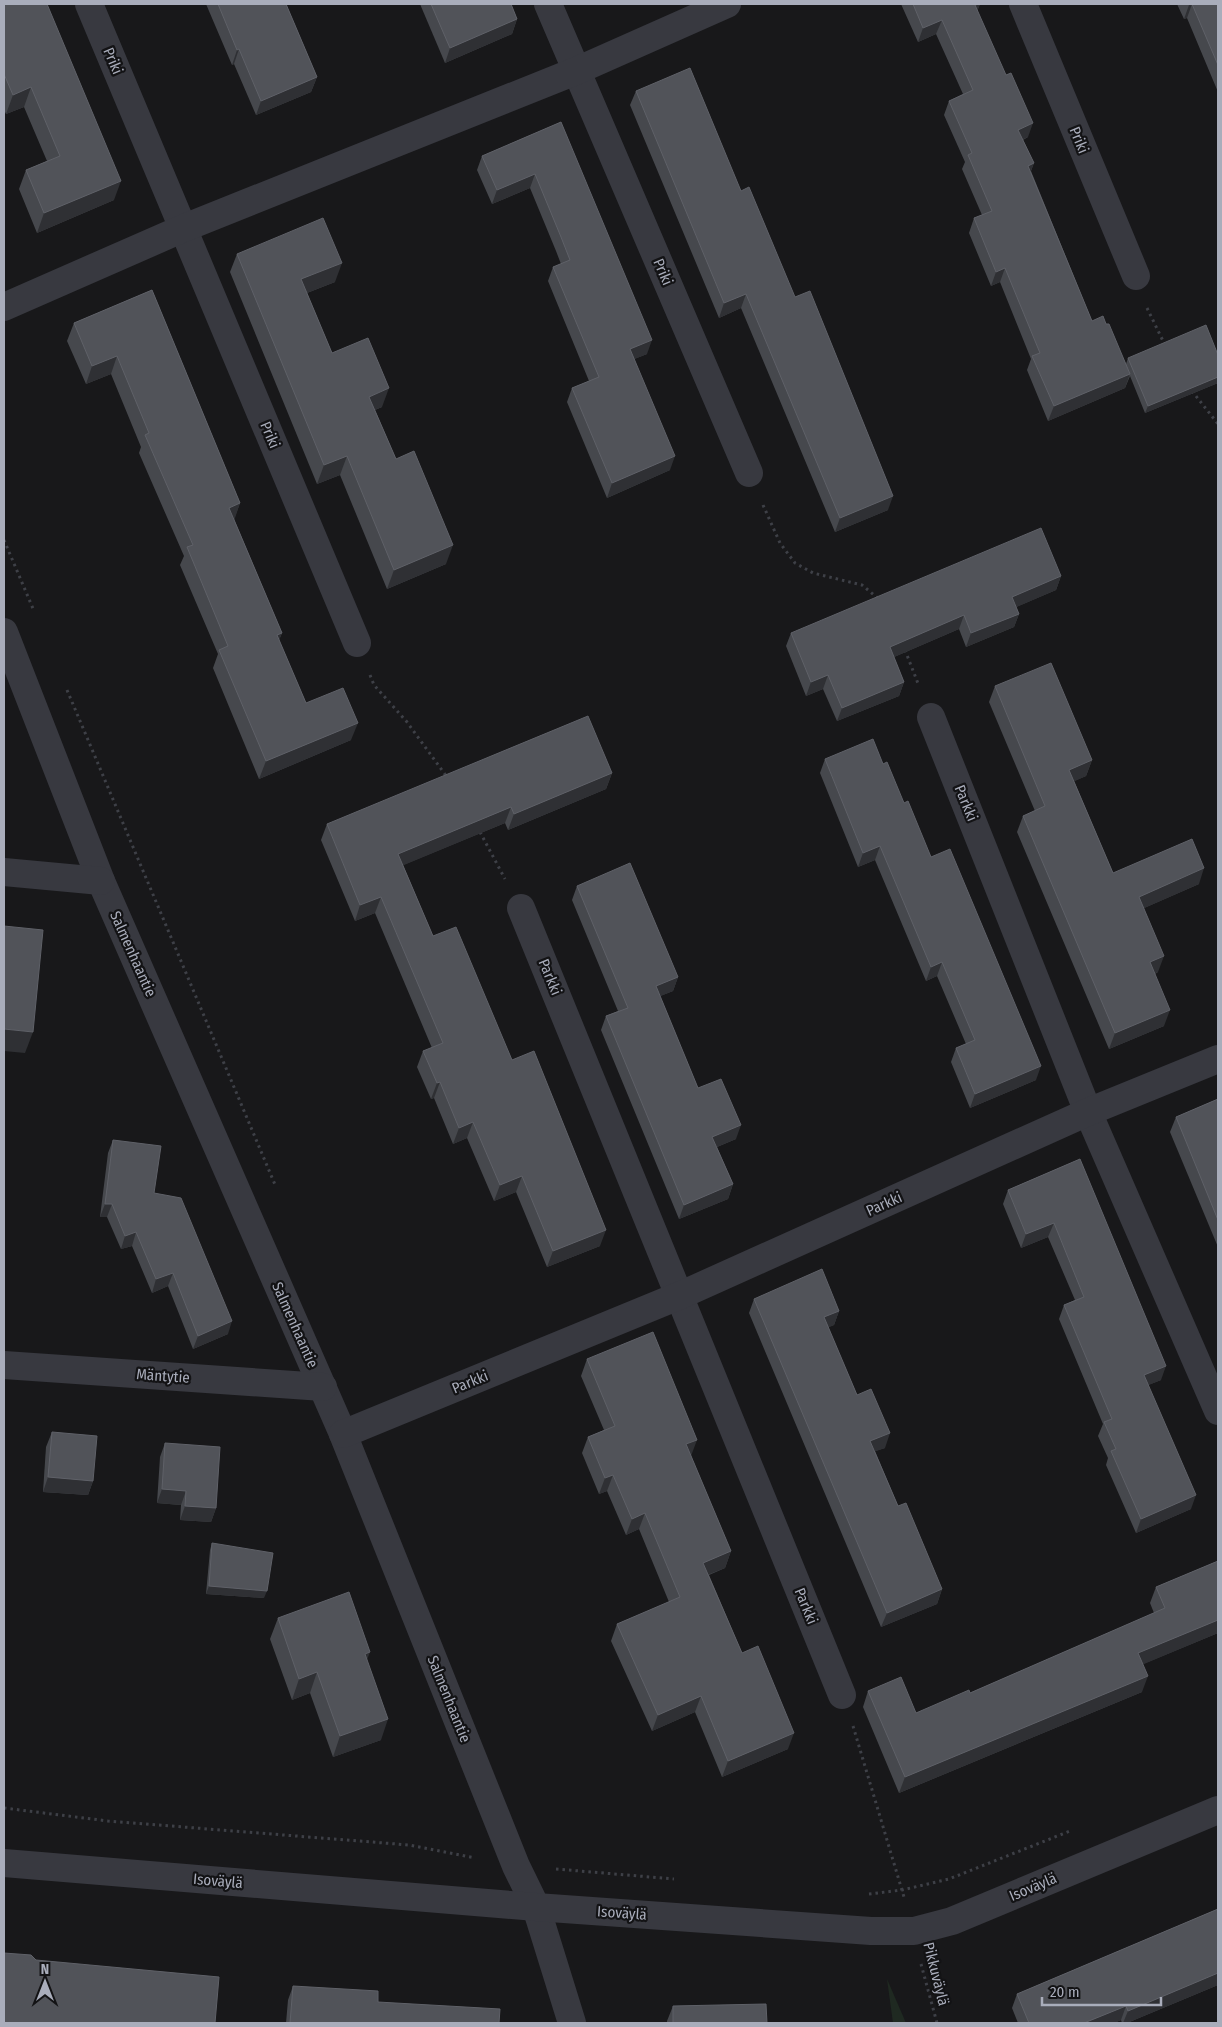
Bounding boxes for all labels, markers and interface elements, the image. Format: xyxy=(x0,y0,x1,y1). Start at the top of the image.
street label: Priki xyxy=(99,45,127,77)
street label: Priki xyxy=(1066,124,1092,156)
street label: Priki xyxy=(649,256,677,288)
street label: Priki xyxy=(256,419,284,451)
street label: Parkki xyxy=(951,782,981,824)
street label: Salmenhaantie xyxy=(106,908,160,1000)
street label: Parkki xyxy=(535,956,565,998)
street label: Parkki xyxy=(863,1188,905,1220)
street label: Salmenhaantie xyxy=(268,1279,322,1371)
street label: Mäntytie xyxy=(136,1365,190,1387)
street label: Parkki xyxy=(449,1367,491,1397)
street label: Parkki xyxy=(791,1585,821,1627)
street label: Salmenhaantie xyxy=(423,1653,475,1745)
street label: Isoväylä xyxy=(1007,1869,1059,1905)
street label: Isoväylä xyxy=(192,1870,244,1892)
street label: Isoväylä xyxy=(597,1902,647,1924)
street label: Pikkuväylä xyxy=(919,1940,953,2008)
north arrow xyxy=(20,1957,70,2007)
text: N xyxy=(41,1961,49,1978)
scale bar xyxy=(1042,1974,1161,2006)
text: 20 m xyxy=(1050,1983,1080,2001)

